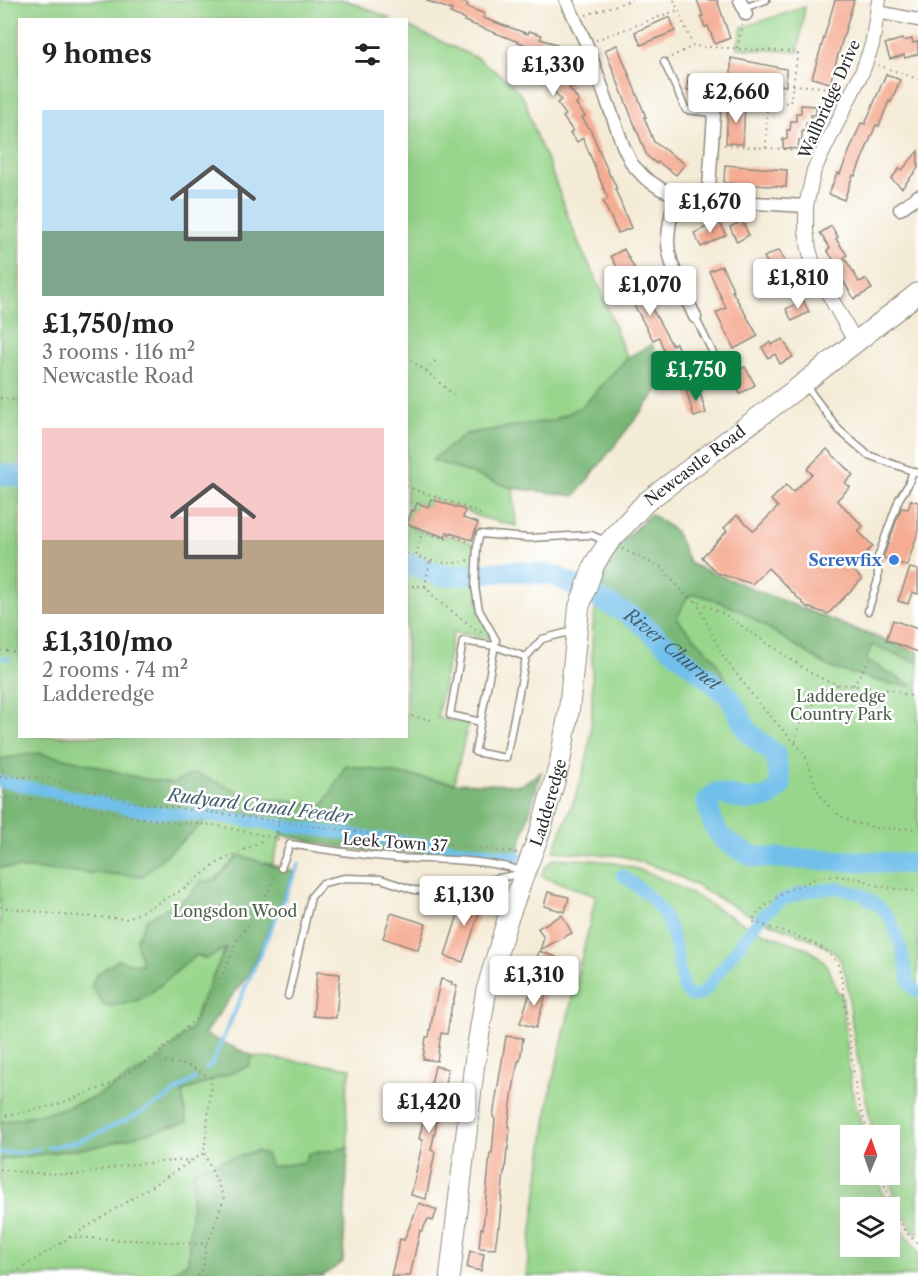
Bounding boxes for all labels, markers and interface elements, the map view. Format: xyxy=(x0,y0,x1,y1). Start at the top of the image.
street label: Wallbridge Drive xyxy=(793,36,864,163)
text: 9 homes xyxy=(42,38,152,70)
icon: filters xyxy=(351,38,384,71)
pin: £1,330 xyxy=(504,46,602,97)
text: £1,330 xyxy=(521,53,585,77)
pin: £2,660 xyxy=(687,73,785,124)
text: £2,660 xyxy=(702,80,770,104)
icon: home xyxy=(159,149,267,257)
pin: £1,670 xyxy=(661,183,759,234)
text: £1,670 xyxy=(679,190,741,214)
pin: £1,810 xyxy=(749,259,847,310)
pin: £1,070 xyxy=(601,266,699,317)
text: £1,810 xyxy=(767,266,829,290)
text: £1,070 xyxy=(618,273,682,297)
text: £1,750/mo xyxy=(42,308,174,340)
text: 3 rooms · 116 m² xyxy=(42,340,195,364)
pin: £1,750 xyxy=(647,351,745,402)
text: £1,750 xyxy=(665,358,727,382)
text: Newcastle Road xyxy=(42,364,194,388)
street label: Newcastle Road xyxy=(640,421,749,510)
icon: home xyxy=(159,467,267,575)
place label: Screwfix xyxy=(809,550,883,570)
marker: Screwfix xyxy=(887,553,901,567)
water label: River Churnet xyxy=(619,603,726,696)
text: £1,310/mo xyxy=(42,626,173,658)
text: 2 rooms · 74 m² xyxy=(42,658,188,682)
text: Ladderedge xyxy=(42,682,154,706)
park label: Ladderedge Country Park xyxy=(790,686,893,724)
street label: Ladderedge xyxy=(526,756,570,849)
water label: Rudyard Canal Feeder xyxy=(165,784,355,828)
street label: Leek Town 37 xyxy=(342,828,448,856)
pin: £1,130 xyxy=(415,876,513,927)
text: £1,130 xyxy=(434,883,495,907)
park label: Longsdon Wood xyxy=(173,901,297,921)
pin: £1,310 xyxy=(485,956,583,1007)
text: £1,310 xyxy=(504,963,564,987)
pin: £1,420 xyxy=(380,1083,478,1134)
text: £1,420 xyxy=(397,1090,461,1114)
north arrow xyxy=(840,1125,900,1185)
map controls xyxy=(840,1125,900,1257)
button: layers xyxy=(840,1197,900,1257)

